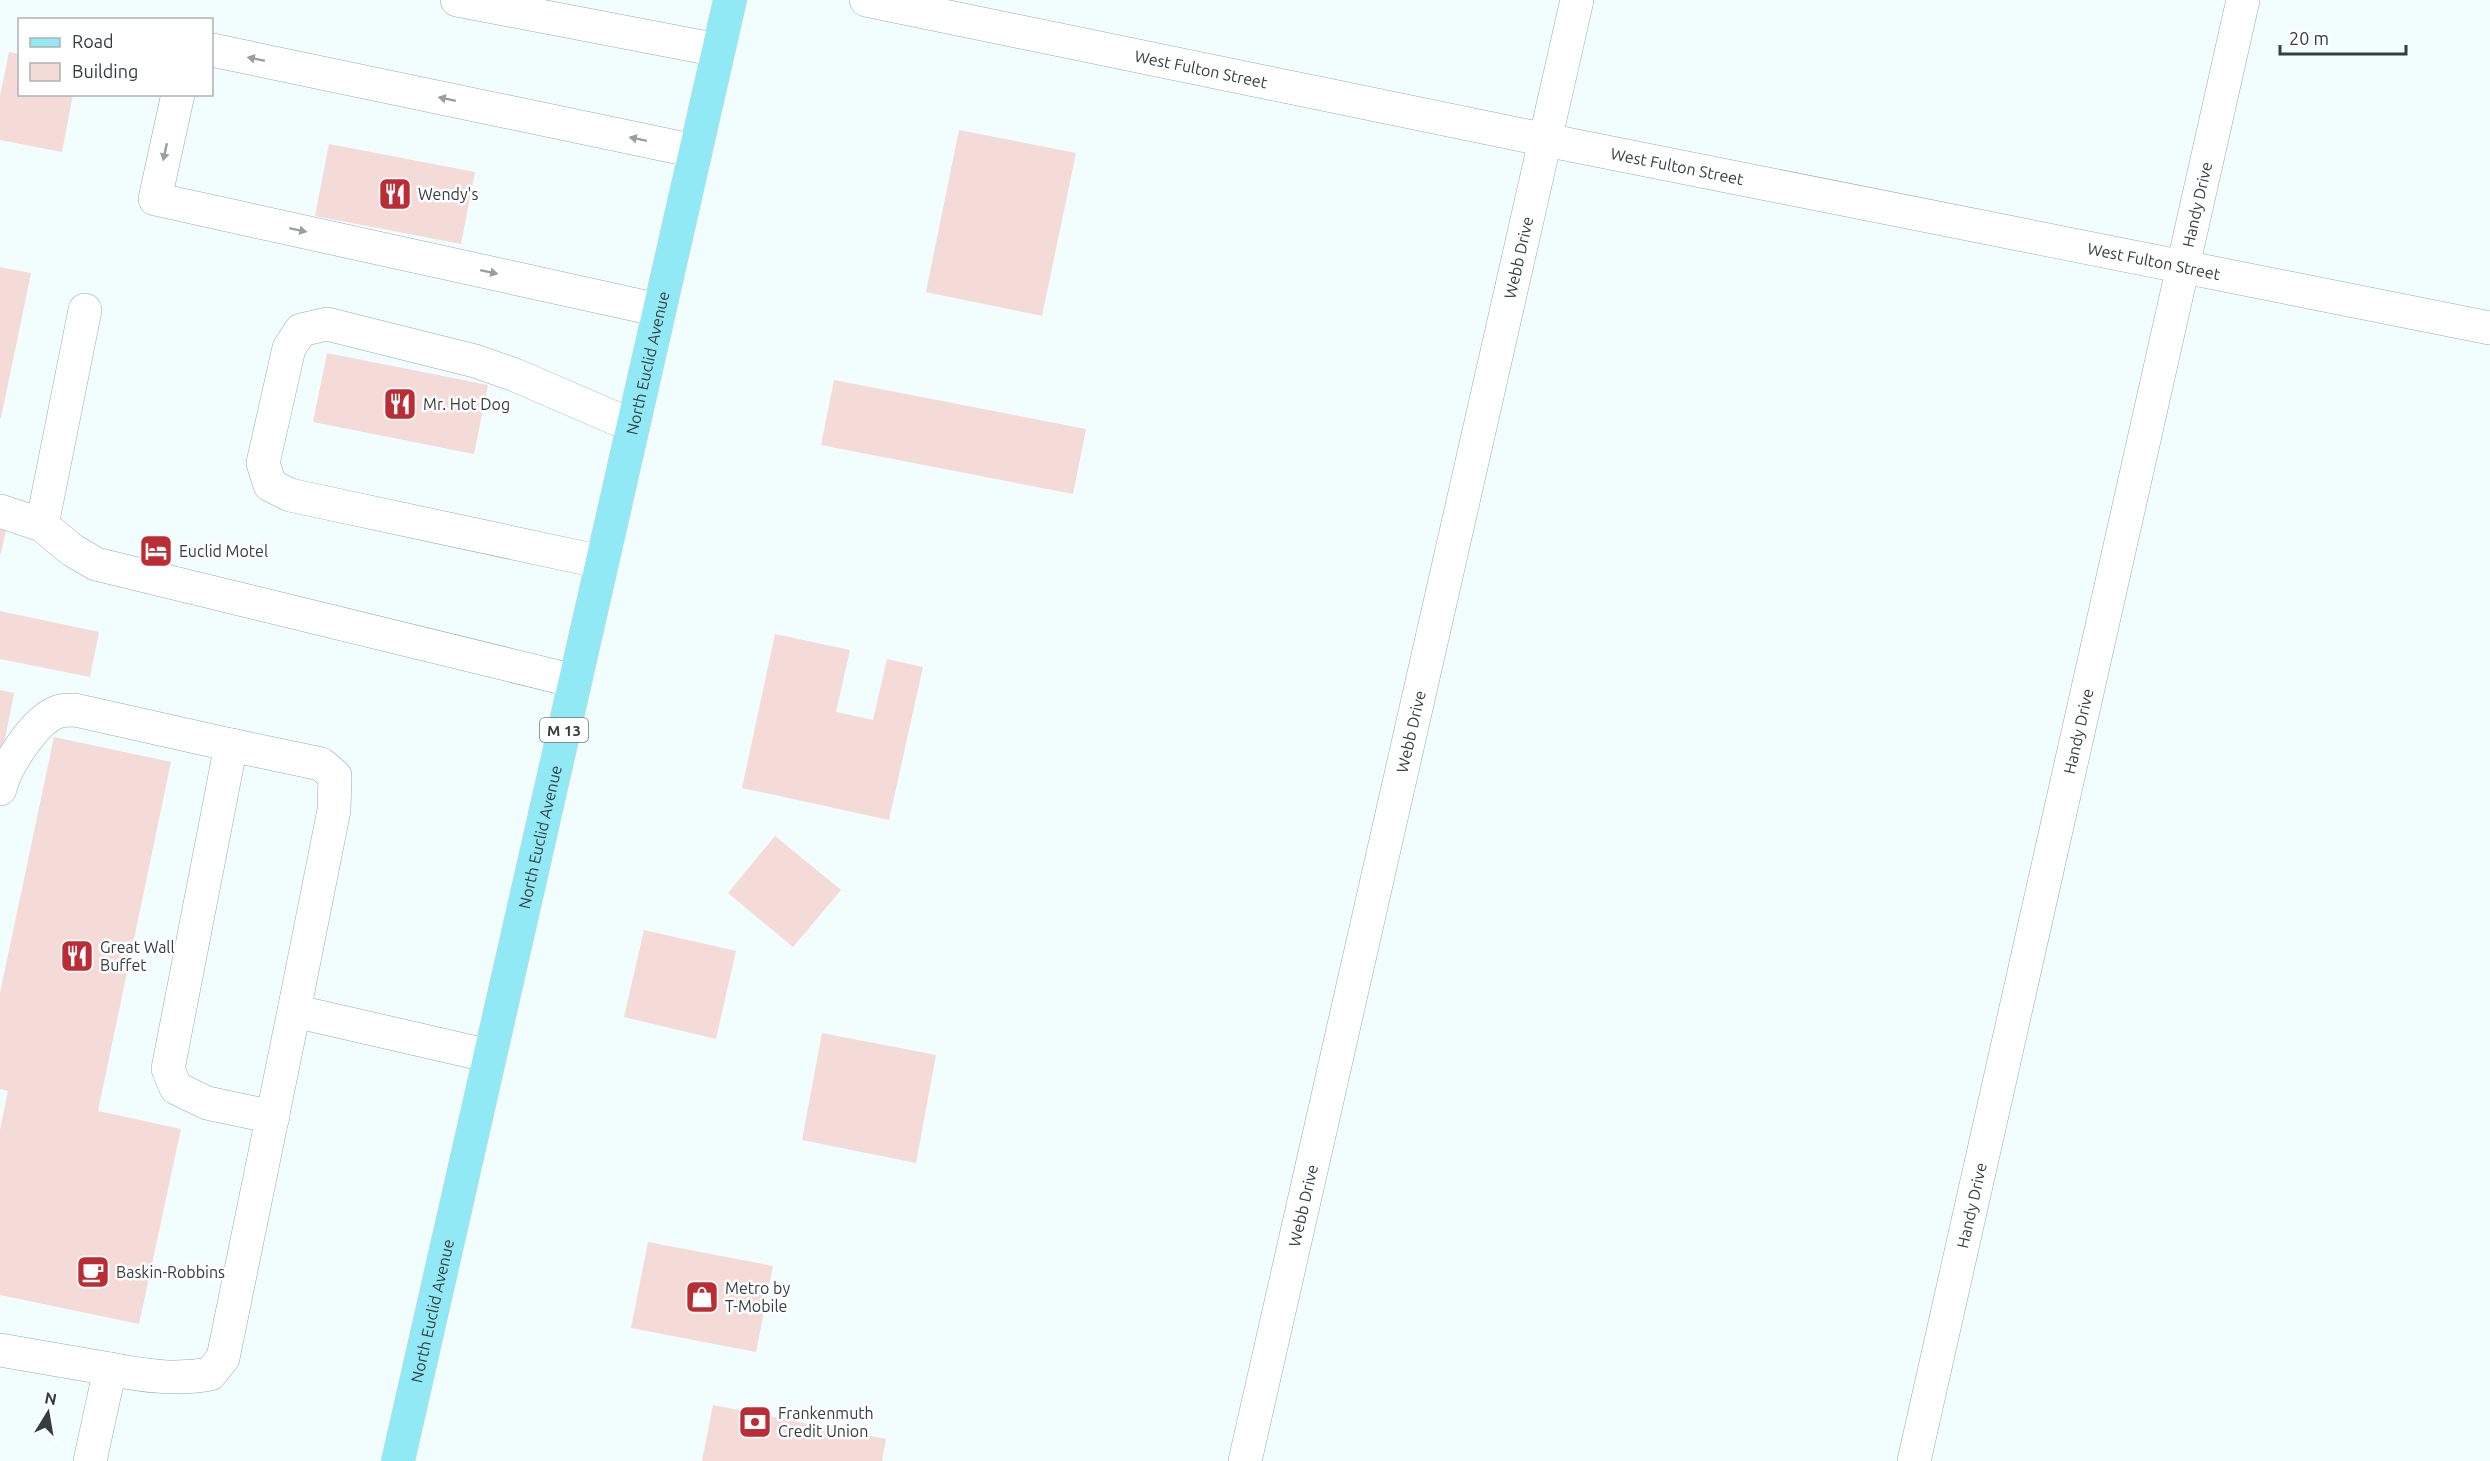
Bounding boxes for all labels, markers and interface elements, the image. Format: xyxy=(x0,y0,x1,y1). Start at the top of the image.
legend xyxy=(18,18,213,96)
scale bar xyxy=(2280,18,2406,56)
text: 20 m xyxy=(2289,28,2329,48)
text: Road xyxy=(72,31,114,51)
street label: West Fulton Street xyxy=(1133,47,1270,92)
one-way arrow xyxy=(247,54,266,63)
text: Building xyxy=(72,61,138,81)
one-way arrow xyxy=(437,94,456,103)
one-way arrow xyxy=(628,134,647,143)
one-way arrow xyxy=(160,142,169,161)
street label: West Fulton Street xyxy=(1609,144,1746,188)
street label: Handy Drive xyxy=(2179,160,2215,249)
restaurant icon: Wendy's xyxy=(377,176,413,212)
place label: Wendy's xyxy=(418,185,478,203)
street label: Webb Drive xyxy=(1500,215,1536,300)
one-way arrow xyxy=(289,226,307,236)
street label: West Fulton Street xyxy=(2086,239,2222,283)
one-way arrow xyxy=(479,268,498,277)
street label: North Euclid Avenue xyxy=(622,290,673,436)
restaurant icon: Mr. Hot Dog xyxy=(382,386,418,422)
place label: Mr. Hot Dog xyxy=(423,395,510,413)
hotel icon: Euclid Motel xyxy=(138,533,174,569)
place label: Euclid Motel xyxy=(179,542,268,560)
street label: Handy Drive xyxy=(2060,687,2097,776)
street label: Webb Drive xyxy=(1393,689,1429,774)
road number: M 13 xyxy=(540,718,588,742)
street label: North Euclid Avenue xyxy=(515,763,565,910)
restaurant icon: Great Wall Buffet xyxy=(59,938,95,974)
place label: Great Wall Buffet xyxy=(100,938,175,974)
street label: Handy Drive xyxy=(1953,1161,1990,1250)
street label: Webb Drive xyxy=(1285,1163,1321,1248)
street label: North Euclid Avenue xyxy=(407,1237,457,1384)
cafe icon: Baskin-Robbins xyxy=(75,1254,111,1290)
place label: Baskin-Robbins xyxy=(116,1263,225,1281)
shop icon: Metro by T-Mobile xyxy=(684,1279,720,1315)
place label: Metro by T-Mobile xyxy=(725,1279,790,1315)
north arrow xyxy=(18,1383,78,1443)
text: N xyxy=(43,1388,58,1408)
bank icon: Frankenmuth Credit Union xyxy=(737,1404,773,1440)
place label: Frankenmuth Credit Union xyxy=(778,1404,874,1440)

